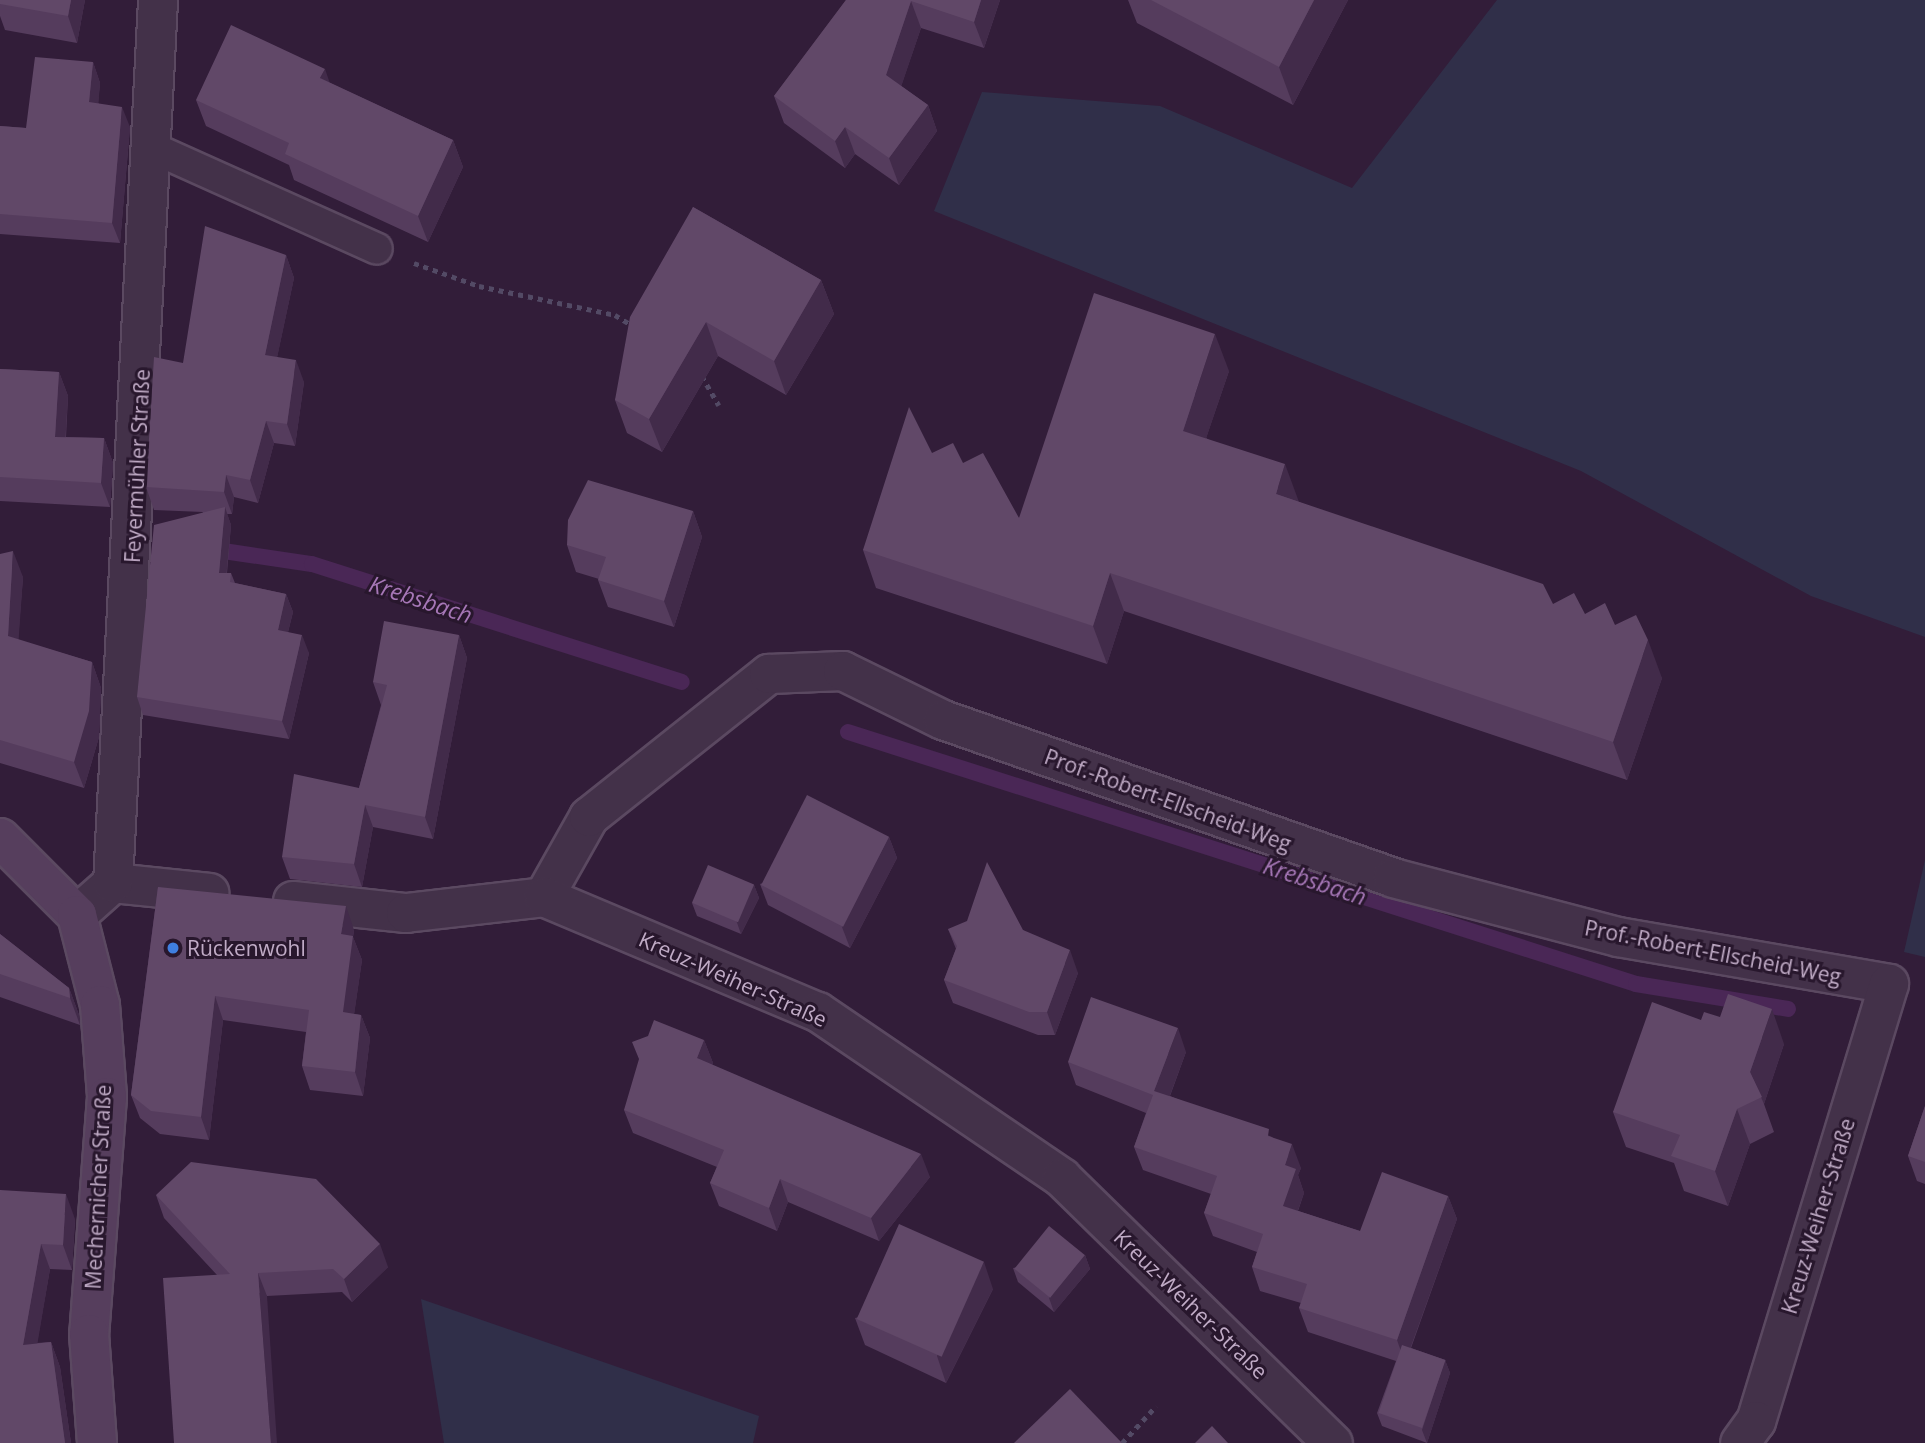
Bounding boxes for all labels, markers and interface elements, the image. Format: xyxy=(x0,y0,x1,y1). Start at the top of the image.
street label: Feyermühler Straße xyxy=(119,368,155,564)
water label: Krebsbach xyxy=(366,569,476,629)
street label: Prof.-Robert-Ellscheid-Weg xyxy=(1041,744,1295,856)
water label: Krebsbach xyxy=(1260,851,1370,911)
street label: Prof.-Robert-Ellscheid-Weg xyxy=(1583,915,1843,989)
street label: Kreuz-Weiher-Straße xyxy=(635,926,831,1032)
place label: Rückenwohl xyxy=(187,935,306,961)
marker: Rückenwohl xyxy=(165,940,181,956)
street label: Mechernicher Straße xyxy=(80,1084,116,1290)
street label: Kreuz-Weiher-Straße xyxy=(1776,1115,1860,1317)
street label: Kreuz-Weiher-Straße xyxy=(1109,1224,1273,1384)

